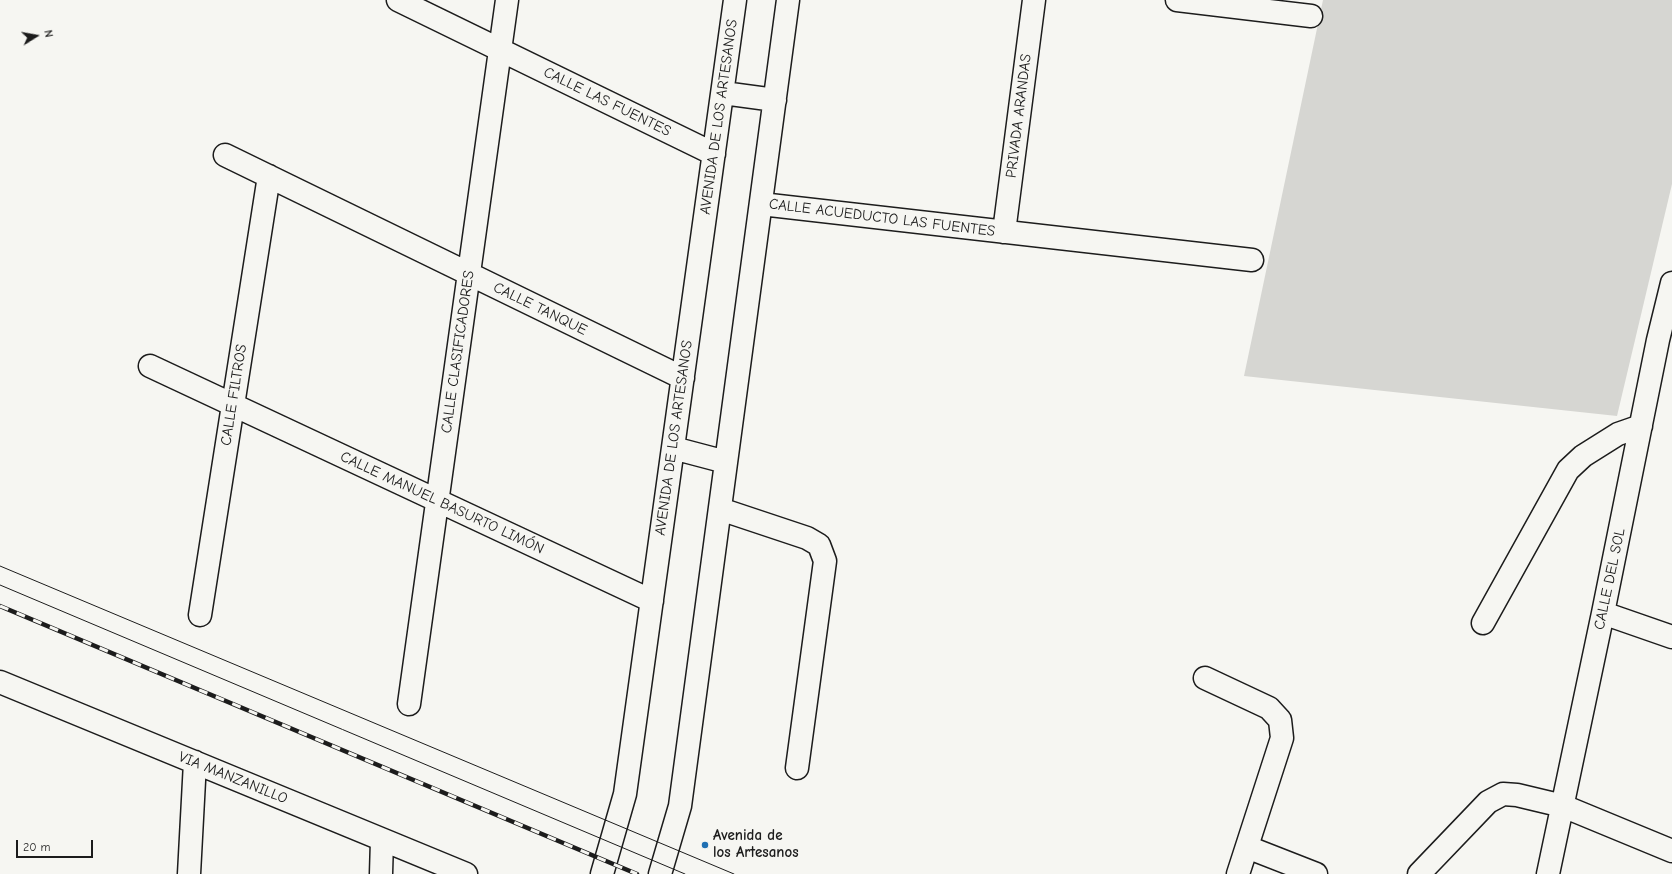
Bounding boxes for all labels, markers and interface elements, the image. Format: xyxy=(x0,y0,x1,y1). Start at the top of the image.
north arrow xyxy=(16,16,56,56)
street label: AVENIDA DE LOS ARTESANOS xyxy=(696,18,742,216)
text: N xyxy=(41,29,55,38)
street label: PRIVADA ARANDAS xyxy=(1002,53,1036,179)
street label: CALLE LAS FUENTES xyxy=(540,63,674,141)
street label: CALLE ACUEDUCTO LAS FUENTES xyxy=(768,195,996,241)
street label: CALLE CLASIFICADORES xyxy=(438,270,478,434)
street label: CALLE TANQUE xyxy=(490,279,590,339)
street label: AVENIDA DE LOS ARTESANOS xyxy=(651,339,697,537)
street label: CALLE FILTROS xyxy=(217,343,251,447)
street label: CALLE MANUEL BASURTO LIMÓN xyxy=(337,448,547,558)
street label: CALLE DEL SOL xyxy=(1590,527,1630,631)
street label: VIA MANZANILLO xyxy=(176,748,290,808)
place label: Avenida de los Artesanos xyxy=(713,827,799,862)
scale bar xyxy=(18,832,95,858)
text: 20 m xyxy=(23,840,51,854)
marker: Avenida de los Artesanos xyxy=(700,840,710,850)

